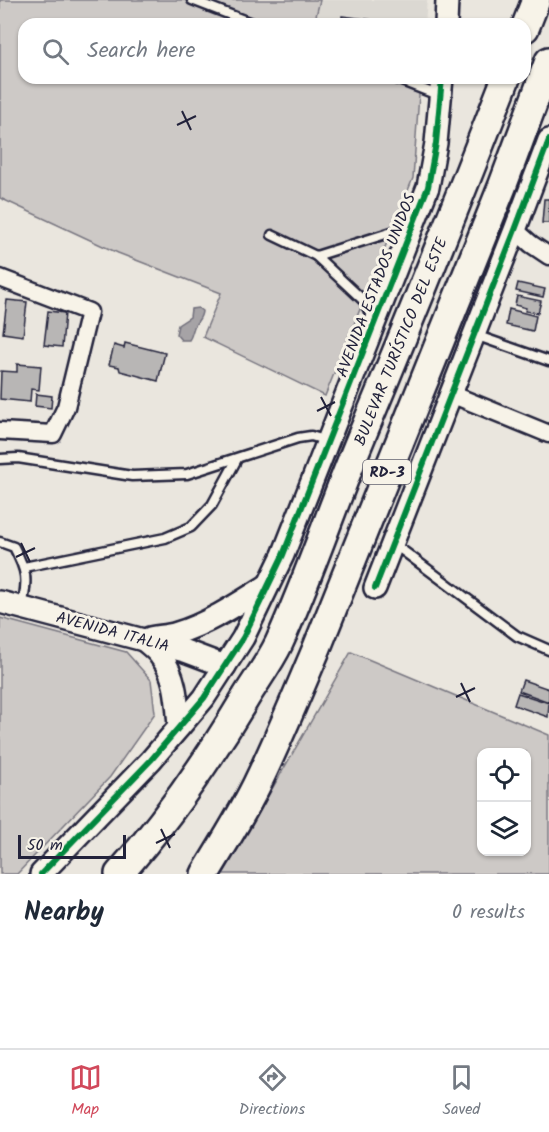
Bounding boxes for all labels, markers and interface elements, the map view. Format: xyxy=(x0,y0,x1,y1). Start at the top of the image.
search box xyxy=(18,18,531,84)
text: Search here xyxy=(87,34,195,69)
icon: search xyxy=(39,35,72,68)
street label: AVENIDA ESTADOS UNIDOS xyxy=(330,190,423,381)
street label: BULEVAR TURÍSTICO DEL ESTE xyxy=(348,233,455,450)
road number: RD-3 xyxy=(363,460,411,484)
street label: AVENIDA ITALIA xyxy=(53,605,172,660)
map controls xyxy=(477,748,531,856)
button: locate xyxy=(477,748,531,802)
button: layers xyxy=(477,802,531,856)
scale bar xyxy=(18,832,126,860)
text: 50 m xyxy=(27,833,63,858)
text: Nearby xyxy=(24,892,104,934)
text: 0 results xyxy=(452,897,525,929)
tab: Map xyxy=(69,1061,102,1122)
tab: Directions xyxy=(239,1061,305,1122)
tab: Saved xyxy=(442,1061,480,1122)

